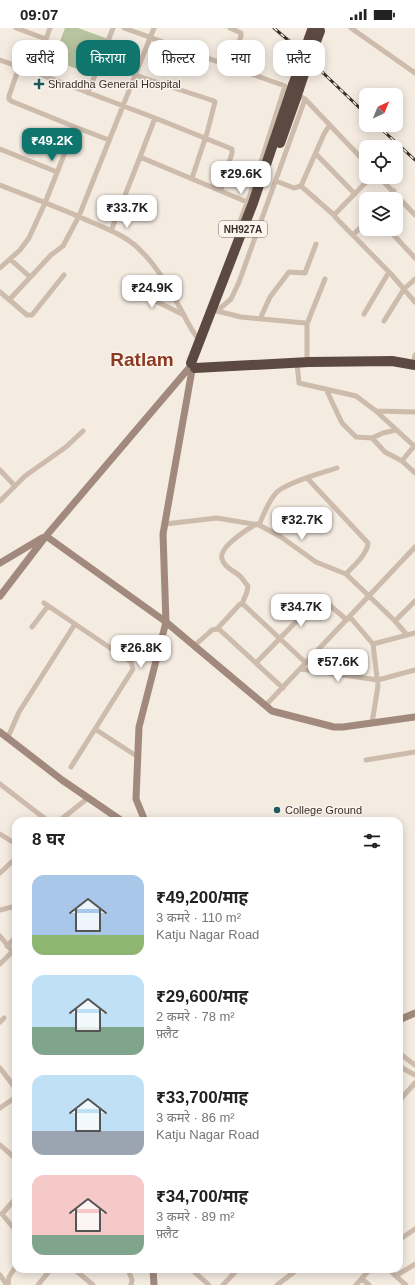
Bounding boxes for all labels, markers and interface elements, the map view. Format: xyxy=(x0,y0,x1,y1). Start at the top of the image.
text: 09:07 xyxy=(20,6,58,23)
chip: खरीदें xyxy=(12,40,68,76)
chip: किराया xyxy=(76,40,140,76)
chip: फ़िल्टर xyxy=(148,40,209,76)
chip: नया xyxy=(217,40,265,76)
chip: फ़्लैट xyxy=(273,40,325,76)
marker: Shraddha General Hospital xyxy=(33,78,45,90)
place label: Shraddha General Hospital xyxy=(48,78,181,90)
north arrow xyxy=(359,88,403,132)
map controls xyxy=(359,88,403,236)
pin: ₹49.2K xyxy=(19,128,85,162)
text: ₹49.2K xyxy=(31,133,73,148)
button: locate xyxy=(359,140,403,184)
pin: ₹29.6K xyxy=(208,161,274,195)
text: ₹29.6K xyxy=(220,166,262,181)
button: layers xyxy=(359,192,403,236)
pin: ₹33.7K xyxy=(94,195,160,229)
text: ₹33.7K xyxy=(106,200,148,215)
road number: NH927A xyxy=(219,221,267,237)
pin: ₹24.9K xyxy=(119,275,185,309)
text: ₹24.9K xyxy=(131,280,173,295)
district label: Ratlam xyxy=(110,349,174,370)
pin: ₹32.7K xyxy=(269,507,335,541)
text: ₹32.7K xyxy=(281,512,323,527)
pin: ₹34.7K xyxy=(268,594,334,628)
text: ₹34.7K xyxy=(280,599,322,614)
pin: ₹26.8K xyxy=(108,635,174,669)
text: ₹26.8K xyxy=(120,640,162,655)
pin: ₹57.6K xyxy=(305,649,371,683)
text: ₹57.6K xyxy=(317,654,359,669)
place label: College Ground xyxy=(285,804,362,816)
marker: College Ground xyxy=(272,805,282,815)
text: 8 घर xyxy=(32,830,65,849)
icon: filters xyxy=(361,830,383,852)
text: ₹49,200/माह xyxy=(156,888,248,907)
icon: home xyxy=(64,891,112,939)
text: 3 कमरे · 110 m² xyxy=(156,910,241,925)
text: Katju Nagar Road xyxy=(156,927,259,942)
text: ₹29,600/माह xyxy=(156,987,248,1006)
icon: home xyxy=(64,991,112,1039)
text: 2 कमरे · 78 m² xyxy=(156,1009,235,1024)
text: फ़्लैट xyxy=(156,1026,179,1041)
text: ₹33,700/माह xyxy=(156,1088,248,1107)
icon: home xyxy=(64,1091,112,1139)
text: 3 कमरे · 86 m² xyxy=(156,1110,235,1125)
text: Katju Nagar Road xyxy=(156,1127,259,1142)
text: ₹34,700/माह xyxy=(156,1187,248,1206)
icon: home xyxy=(64,1191,112,1239)
text: 3 कमरे · 89 m² xyxy=(156,1209,235,1224)
text: फ़्लैट xyxy=(156,1226,179,1241)

